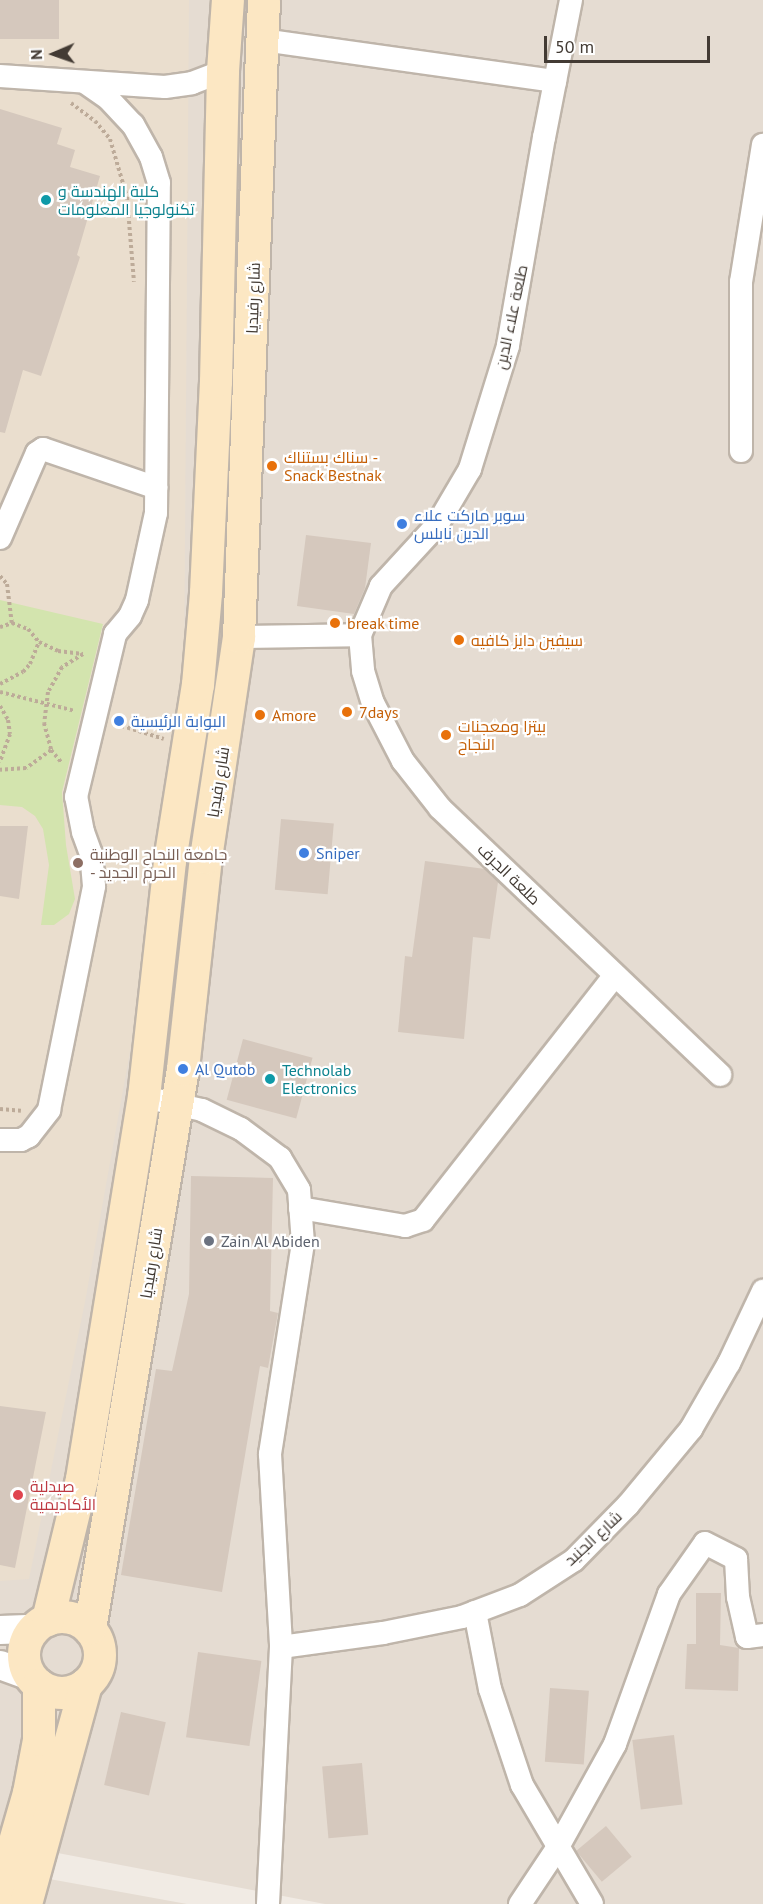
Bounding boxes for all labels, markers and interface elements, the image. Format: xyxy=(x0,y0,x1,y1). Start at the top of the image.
north arrow xyxy=(24,24,84,84)
scale bar xyxy=(547,24,714,62)
text: 50 m xyxy=(555,35,594,58)
text: N xyxy=(26,49,46,60)
place label: كلية الهندسة و تكنولوجيا المعلومات xyxy=(58,181,194,219)
marker: كلية الهندسة و تكنولوجيا المعلومات xyxy=(39,193,53,207)
street label: شارع رفيديا xyxy=(242,262,264,334)
street label: طلعة علاء الدين xyxy=(491,263,531,371)
place label: سناك بستناك - Snack Bestnak xyxy=(284,447,382,485)
marker: سناك بستناك - Snack Bestnak xyxy=(265,459,279,473)
place label: سوبر ماركت علاء الدين نابلس xyxy=(414,505,525,543)
marker: سوبر ماركت علاء الدين نابلس xyxy=(395,517,409,531)
place label: break time xyxy=(347,613,420,633)
marker: break time xyxy=(328,616,342,630)
place label: سيفين دايز كافيه xyxy=(471,630,583,650)
marker: سيفين دايز كافيه xyxy=(452,633,466,647)
place label: 7days xyxy=(359,702,398,722)
place label: Amore xyxy=(272,705,316,725)
marker: 7days xyxy=(340,705,354,719)
marker: Amore xyxy=(253,708,267,722)
place label: البوابة الرئيسية xyxy=(131,711,226,731)
marker: البوابة الرئيسية xyxy=(112,714,126,728)
place label: بيتزا ومعجنات النجاح xyxy=(458,716,546,754)
marker: بيتزا ومعجنات النجاح xyxy=(439,728,453,742)
street label: شارع رفيديا xyxy=(203,745,233,819)
street label: طلعة الجرف xyxy=(473,839,545,909)
place label: Sniper xyxy=(316,843,360,863)
place label: جامعة النجاح الوطنية - الحرم الجديد xyxy=(90,844,227,882)
marker: Sniper xyxy=(297,846,311,860)
marker: جامعة النجاح الوطنية - الحرم الجديد xyxy=(71,856,85,870)
place label: Al Qutob xyxy=(195,1059,255,1079)
place label: Technolab Electronics xyxy=(282,1060,357,1098)
marker: Al Qutob xyxy=(176,1062,190,1076)
marker: Technolab Electronics xyxy=(263,1072,277,1086)
street label: شارع رفيديا xyxy=(136,1226,166,1300)
place label: Zain Al Abiden xyxy=(221,1231,321,1251)
marker: Zain Al Abiden xyxy=(202,1234,216,1248)
place label: صيدلية الأكاديمية xyxy=(30,1476,96,1514)
marker: صيدلية الأكاديمية xyxy=(11,1488,25,1502)
street label: شارع الجنيد xyxy=(560,1507,626,1569)

